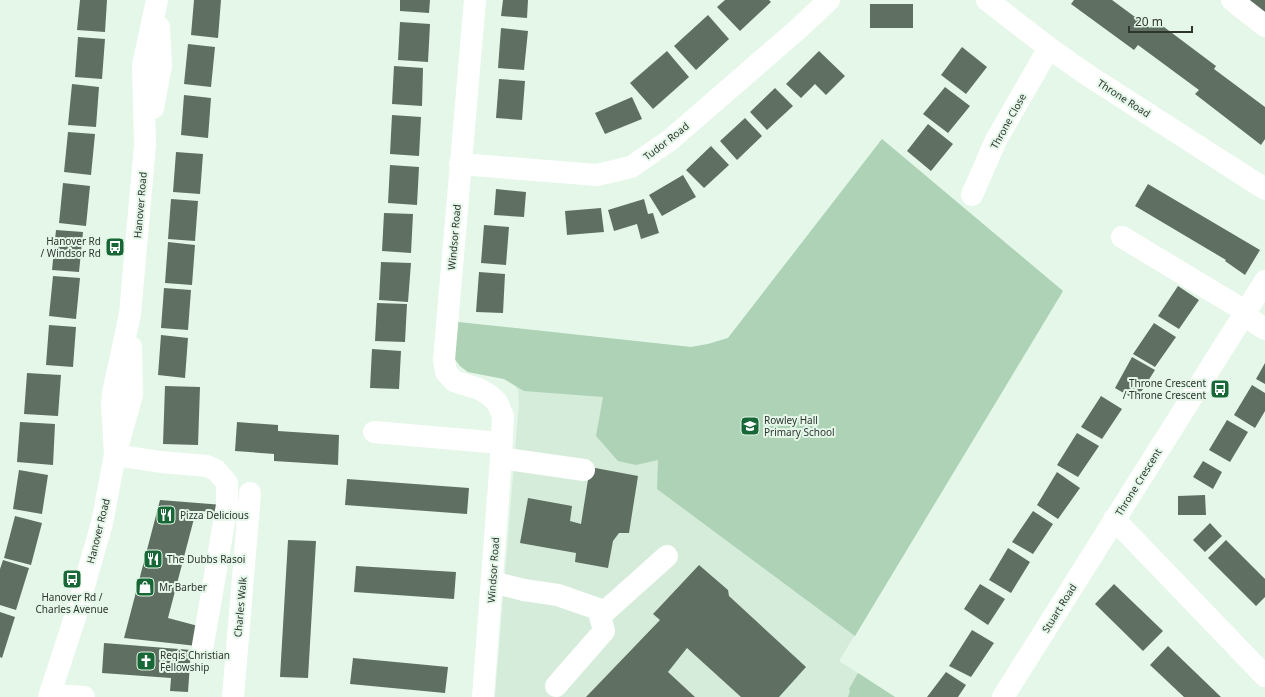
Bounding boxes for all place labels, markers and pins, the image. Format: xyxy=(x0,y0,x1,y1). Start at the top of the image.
place label: Hanover Rd / Windsor Rd xyxy=(41,234,101,260)
bus stop icon: Hanover Rd / Windsor Rd xyxy=(104,236,126,258)
place label: Throne Crescent / Throne Crescent xyxy=(1123,376,1206,402)
bus stop icon: Throne Crescent / Throne Crescent xyxy=(1209,378,1231,400)
place label: Rowley Hall Primary School xyxy=(764,413,835,439)
school or university icon: Rowley Hall Primary School xyxy=(739,415,761,437)
restaurant icon: Pizza Delicious xyxy=(155,504,177,526)
place label: Pizza Delicious xyxy=(180,508,249,522)
restaurant icon: The Dubbs Rasoi xyxy=(142,548,164,570)
place label: The Dubbs Rasoi xyxy=(167,552,245,566)
bus stop icon: Hanover Rd / Charles Avenue xyxy=(61,568,83,590)
shop icon: Mr Barber xyxy=(134,576,156,598)
place label: Mr Barber xyxy=(159,580,207,594)
place label: Hanover Rd / Charles Avenue xyxy=(36,590,109,616)
place label: Regis Christian Fellowship xyxy=(160,648,230,674)
church icon: Regis Christian Fellowship xyxy=(135,650,157,672)

